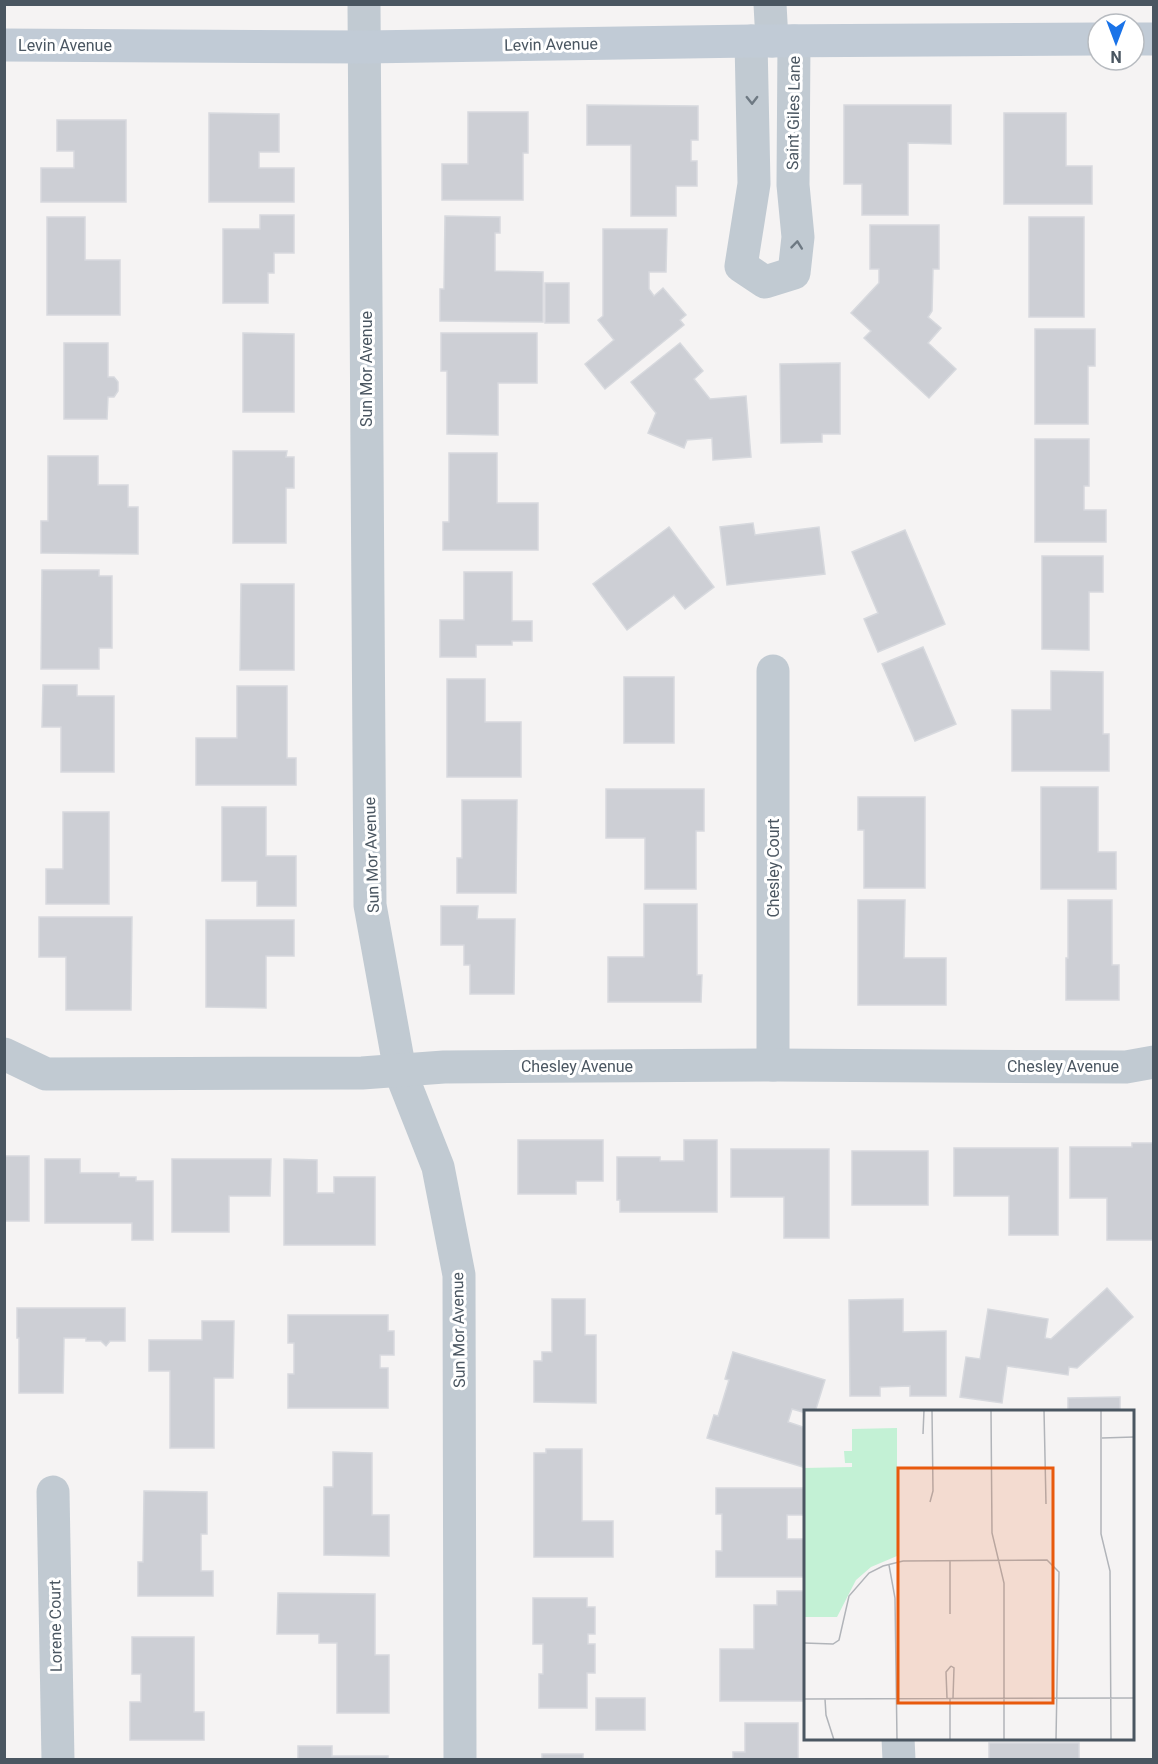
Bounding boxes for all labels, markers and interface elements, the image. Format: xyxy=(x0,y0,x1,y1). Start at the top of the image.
north arrow xyxy=(1086,12,1146,72)
street label: Levin Avenue xyxy=(504,34,598,55)
street label: Levin Avenue xyxy=(18,36,112,55)
text: N xyxy=(1110,47,1122,66)
street label: Saint Giles Lane xyxy=(783,56,804,170)
one-way arrow xyxy=(746,95,758,104)
one-way arrow xyxy=(790,240,803,250)
street label: Sun Mor Avenue xyxy=(357,311,376,427)
street label: Sun Mor Avenue xyxy=(360,797,383,913)
street label: Chesley Court xyxy=(764,818,783,918)
street label: Chesley Avenue xyxy=(521,1057,633,1076)
street label: Chesley Avenue xyxy=(1007,1057,1119,1076)
street label: Sun Mor Avenue xyxy=(448,1272,469,1388)
inset map xyxy=(804,1410,1134,1740)
street label: Lorene Court xyxy=(45,1580,66,1672)

